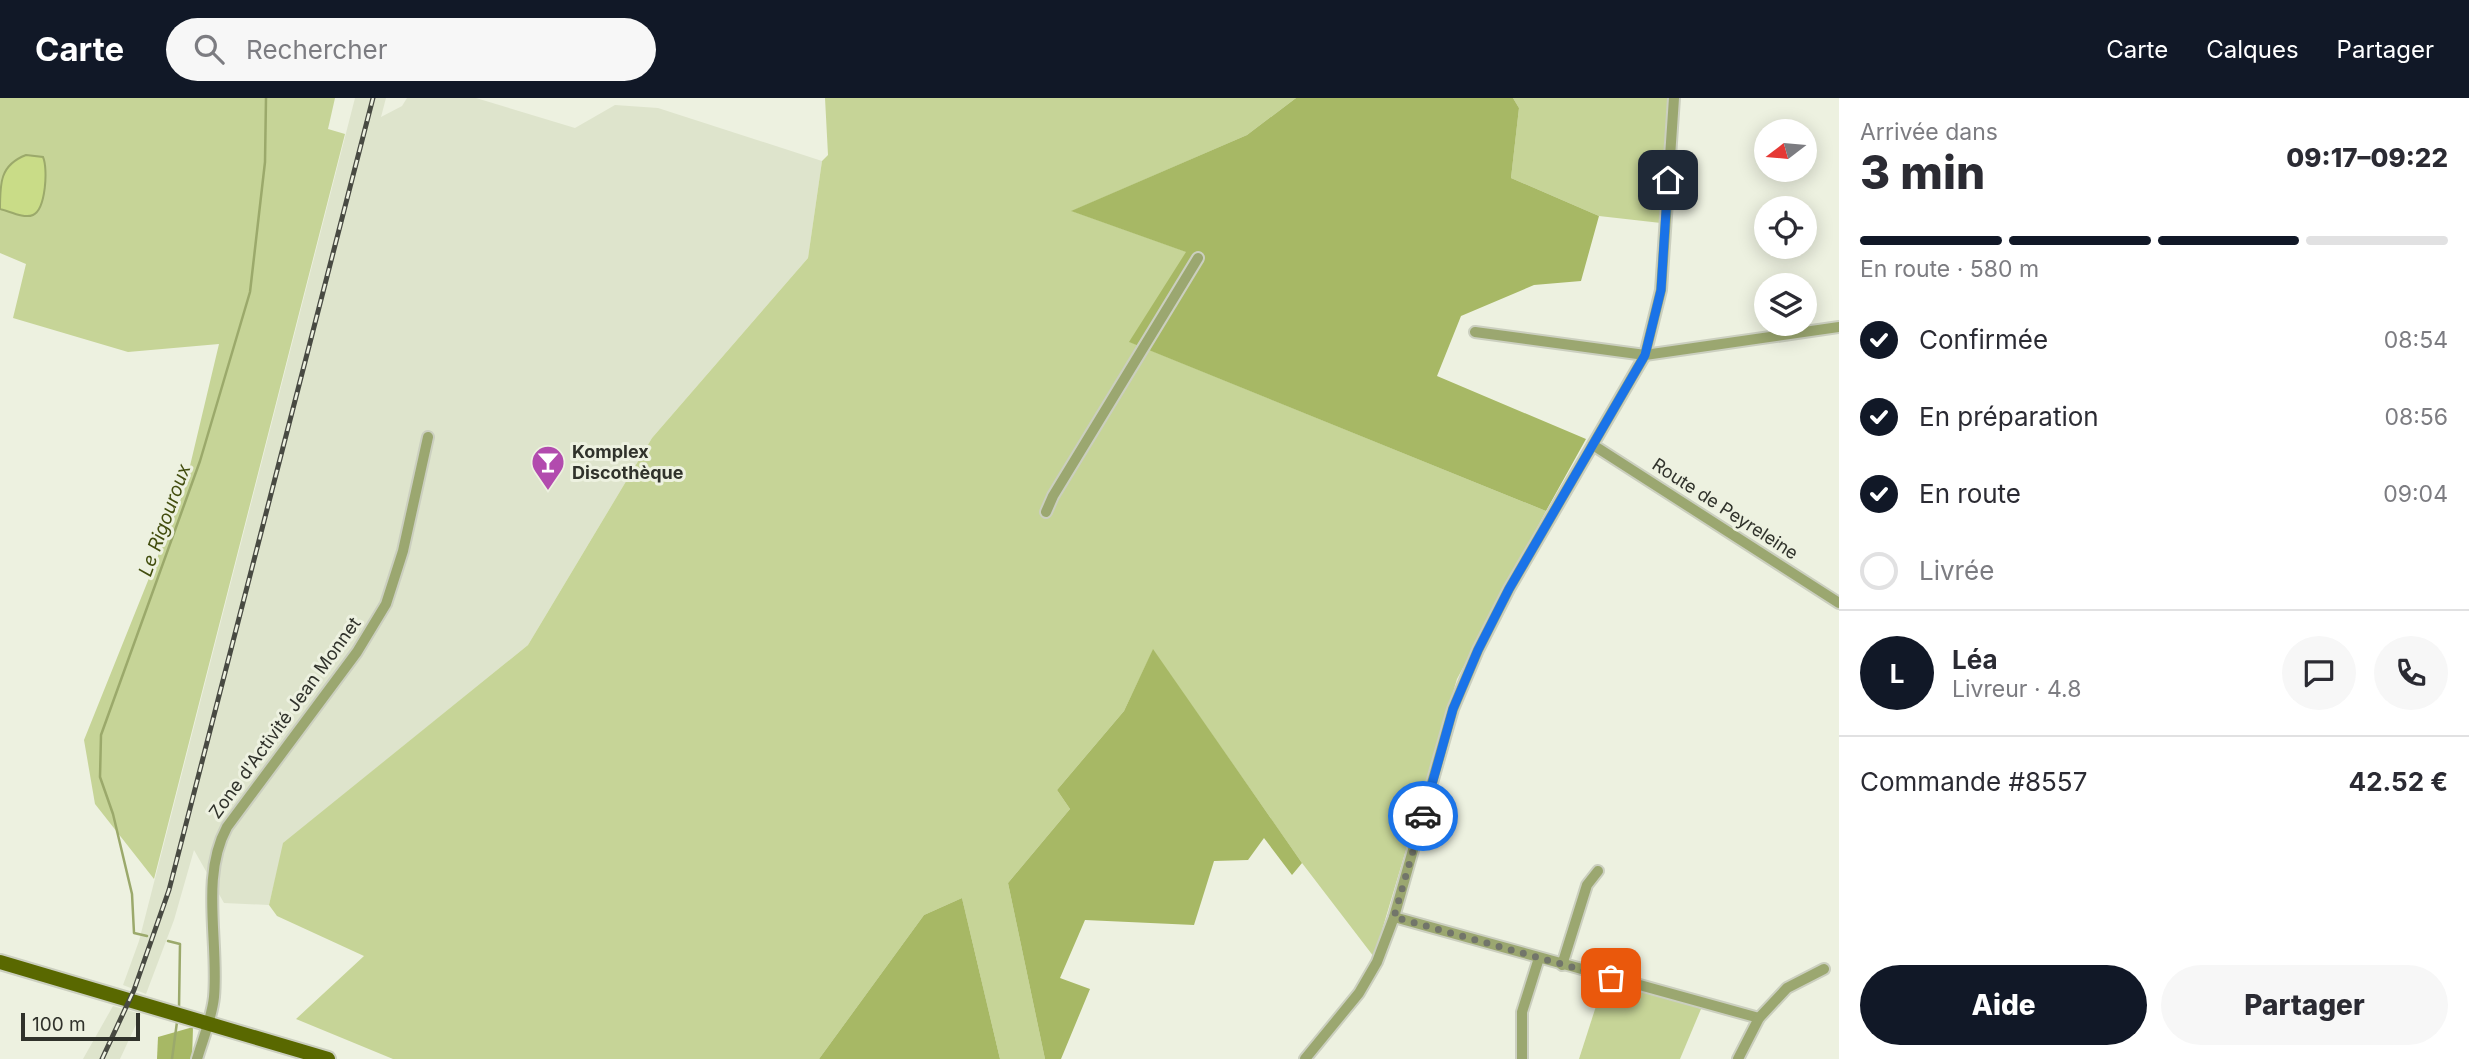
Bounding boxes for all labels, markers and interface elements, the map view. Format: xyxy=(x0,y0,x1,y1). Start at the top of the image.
search box xyxy=(166,18,656,81)
text: Carte xyxy=(35,29,124,69)
icon: search xyxy=(190,30,228,68)
text: Rechercher xyxy=(246,34,388,65)
text: Carte xyxy=(2106,35,2168,64)
text: Calques xyxy=(2206,35,2299,64)
text: Partager xyxy=(2337,35,2434,64)
text: Arrivée dans xyxy=(1860,118,1998,146)
north arrow xyxy=(1754,119,1816,182)
map controls xyxy=(1754,119,1817,336)
text: 09:17–09:22 xyxy=(2286,142,2448,173)
text: 3 min xyxy=(1860,144,1985,200)
pin xyxy=(1638,150,1698,210)
icon: home xyxy=(1649,161,1687,199)
button: locate xyxy=(1754,196,1817,259)
text: En route · 580 m xyxy=(1860,255,2039,283)
button: layers xyxy=(1754,273,1817,336)
icon: check xyxy=(1860,321,1898,359)
text: Confirmée xyxy=(1919,324,2048,355)
text: 08:54 xyxy=(2384,326,2448,354)
icon: check xyxy=(1860,398,1898,436)
text: En préparation xyxy=(1919,401,2099,432)
text: 08:56 xyxy=(2384,403,2448,431)
place label: Komplex Discothèque xyxy=(572,441,684,483)
bar icon: Komplex Discothèque xyxy=(529,443,567,492)
street label: Route de Peyreleine xyxy=(1648,454,1802,564)
water label: Le Rigouroux xyxy=(133,460,196,580)
icon: check xyxy=(1860,475,1898,513)
text: En route xyxy=(1919,478,2021,509)
text: 09:04 xyxy=(2383,480,2448,508)
text: Livrée xyxy=(1919,555,1994,586)
street label: Zone d'Activité Jean Monnet xyxy=(205,613,365,822)
button: chat xyxy=(2282,636,2356,710)
button: phone xyxy=(2374,636,2448,710)
text: Léa xyxy=(1952,644,1998,675)
text: L xyxy=(1890,658,1904,689)
text: Livreur · 4.8 xyxy=(1952,675,2081,703)
text: Commande #8557 xyxy=(1860,766,2087,797)
text: 42.52 € xyxy=(2349,766,2448,797)
courier xyxy=(1388,781,1458,851)
icon: car xyxy=(1404,797,1442,835)
pin xyxy=(1581,948,1641,1008)
icon: bag xyxy=(1592,959,1630,997)
button: Aide xyxy=(1860,965,2147,1045)
button: Partager xyxy=(2161,965,2448,1045)
scale bar xyxy=(21,1010,140,1042)
text: 100 m xyxy=(32,1013,86,1036)

